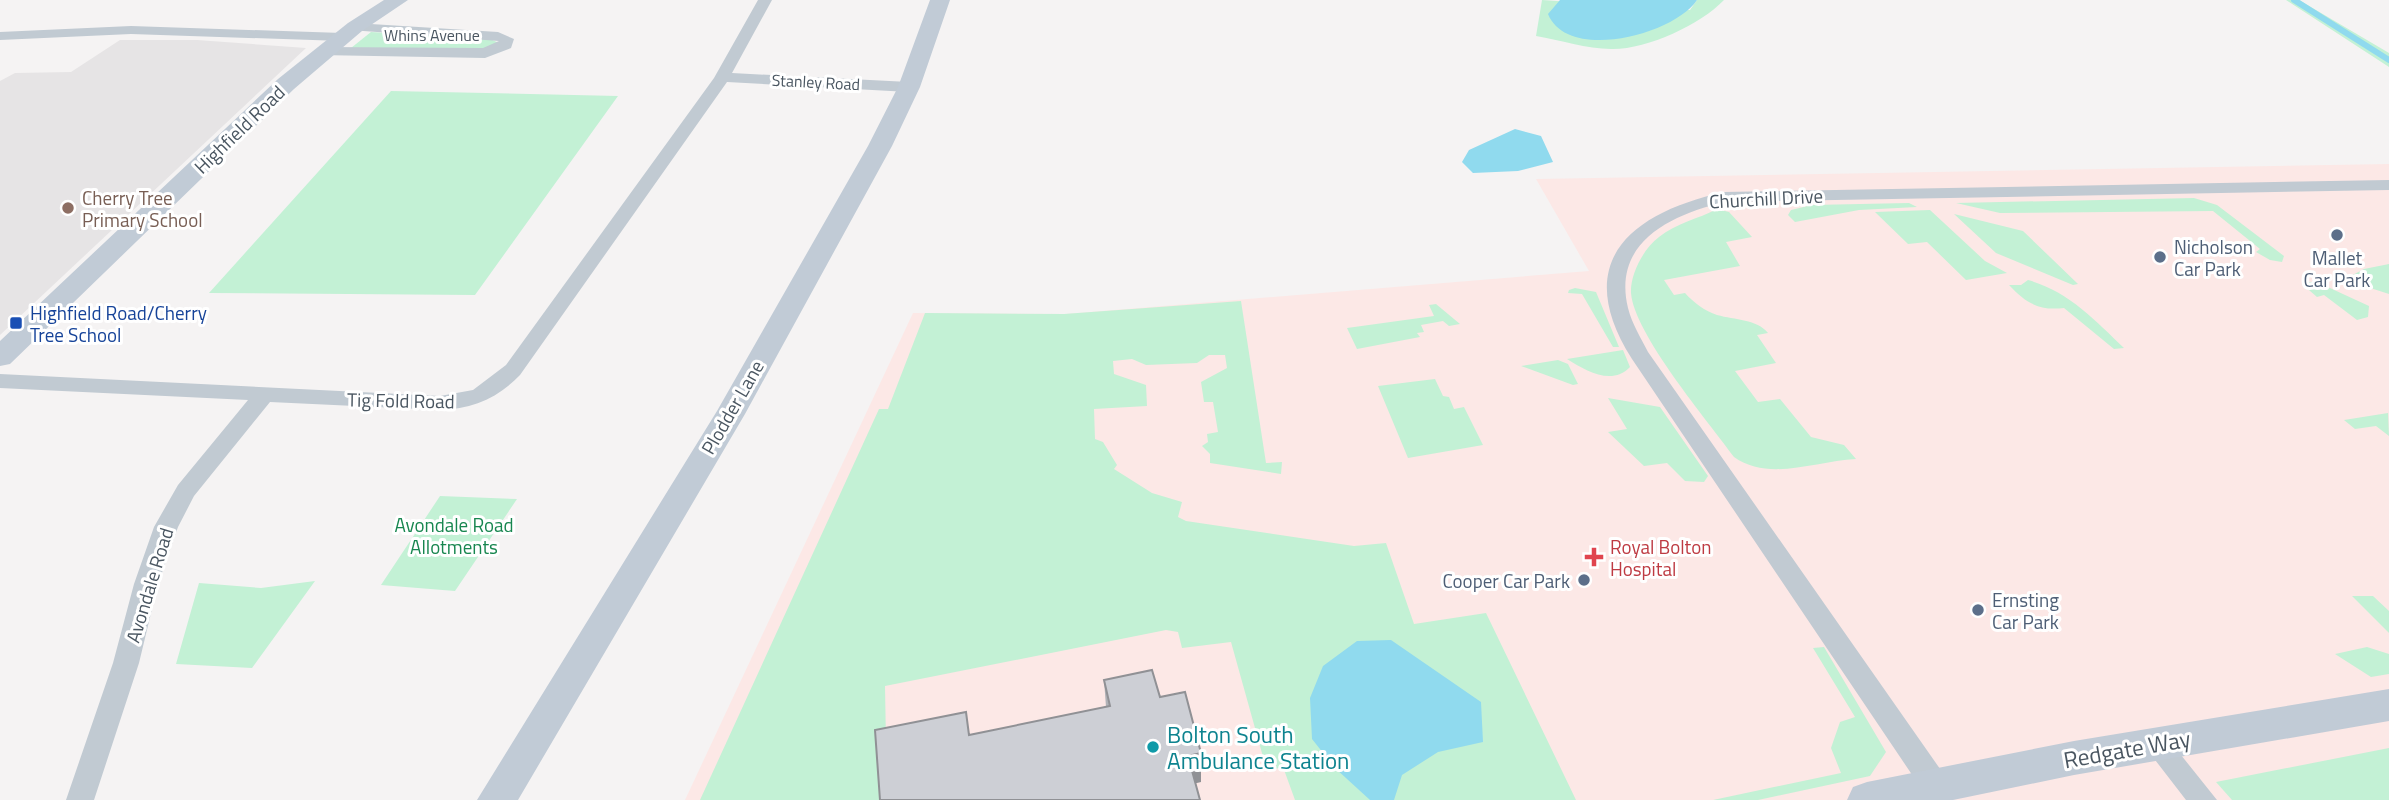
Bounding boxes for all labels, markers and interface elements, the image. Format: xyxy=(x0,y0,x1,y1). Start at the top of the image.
street label: Whins Avenue xyxy=(384,23,480,47)
street label: Stanley Road xyxy=(771,68,861,96)
street label: Highfield Road xyxy=(187,78,291,180)
street label: Churchill Drive xyxy=(1708,181,1824,215)
place label: Cherry Tree Primary School xyxy=(82,183,203,234)
marker: Cherry Tree Primary School xyxy=(60,200,76,216)
marker: Mallet Car Park xyxy=(2329,227,2345,243)
place label: Nicholson Car Park xyxy=(2174,232,2253,283)
place label: Mallet Car Park xyxy=(2304,243,2370,294)
marker: Nicholson Car Park xyxy=(2152,249,2168,265)
place label: Highfield Road/Cherry Tree School xyxy=(30,298,207,349)
marker: Highfield Road/Cherry Tree School xyxy=(8,315,24,331)
street label: Plodder Lane xyxy=(693,354,771,460)
street label: Tig Fold Road xyxy=(347,385,455,415)
park label: Avondale Road Allotments xyxy=(394,510,514,561)
street label: Avondale Road xyxy=(118,524,180,646)
place label: Royal Bolton Hospital xyxy=(1610,532,1712,583)
marker: Royal Bolton Hospital xyxy=(1584,547,1604,567)
place label: Cooper Car Park xyxy=(1442,566,1570,595)
marker: Cooper Car Park xyxy=(1576,572,1592,588)
place label: Ernsting Car Park xyxy=(1992,585,2059,636)
marker: Ernsting Car Park xyxy=(1970,602,1986,618)
place label: Bolton South Ambulance Station xyxy=(1167,717,1349,778)
street label: Redgate Way xyxy=(2061,721,2193,777)
marker: Bolton South Ambulance Station xyxy=(1145,739,1161,755)

